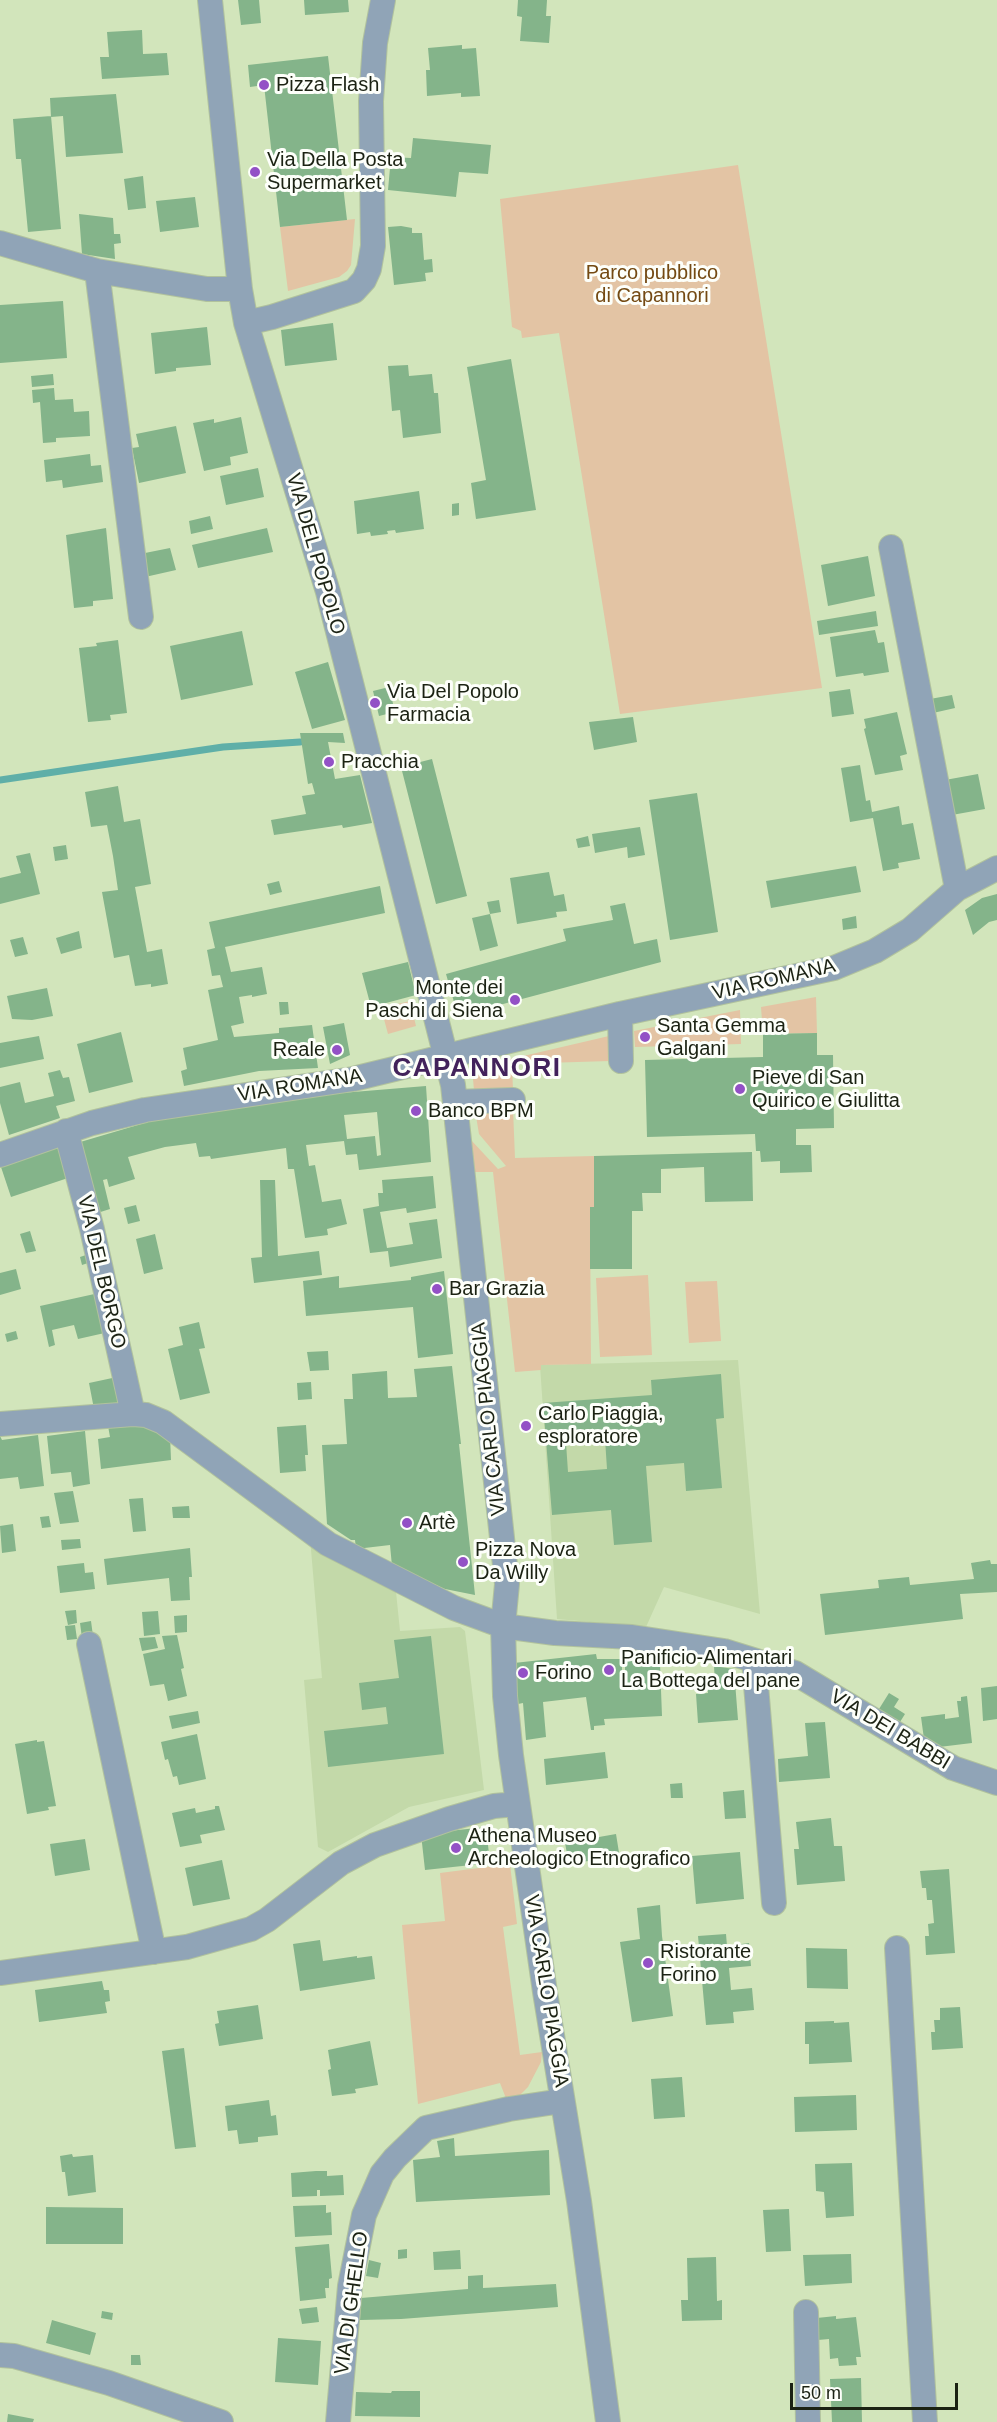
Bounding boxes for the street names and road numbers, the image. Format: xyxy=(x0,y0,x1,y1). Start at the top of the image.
street label: VIA DEL POPOLO xyxy=(280,471,350,637)
street label: VIA ROMANA xyxy=(710,954,838,1006)
street label: VIA ROMANA xyxy=(236,1064,364,1108)
street label: VIA DEL BORGO xyxy=(72,1193,130,1351)
street label: VIA CARLO PIAGGIA xyxy=(467,1321,511,1517)
street label: VIA DEI BABBI xyxy=(826,1685,954,1775)
street label: VIA CARLO PIAGGIA xyxy=(519,1893,573,2089)
street label: VIA DI GHELLO xyxy=(330,2230,374,2376)

